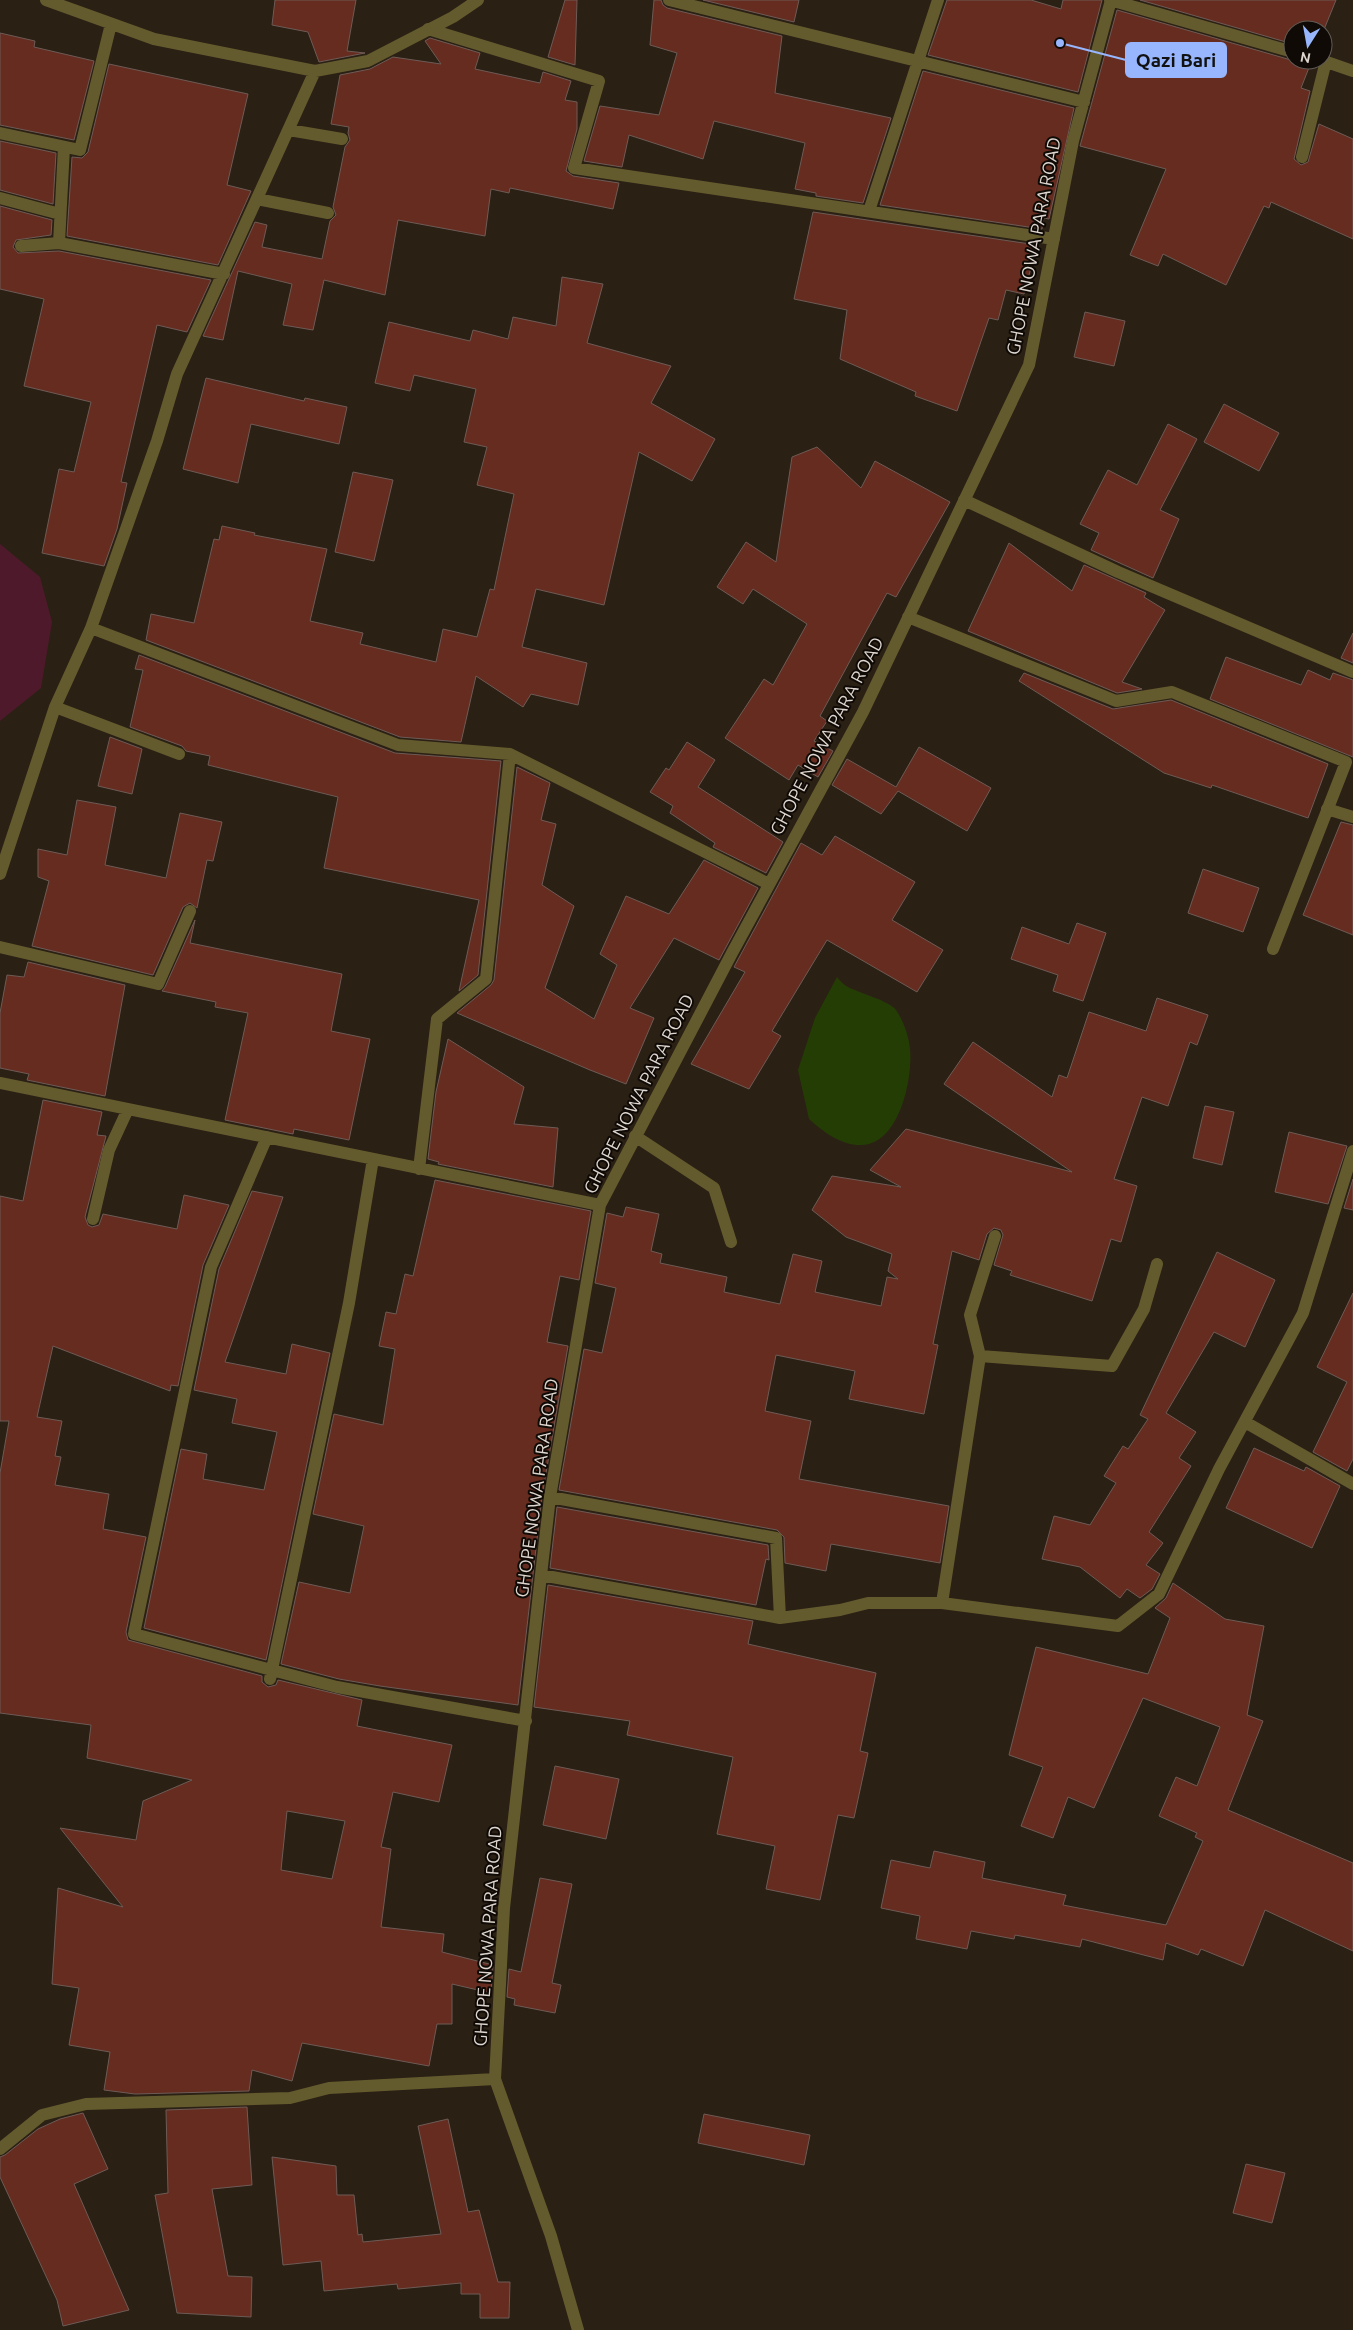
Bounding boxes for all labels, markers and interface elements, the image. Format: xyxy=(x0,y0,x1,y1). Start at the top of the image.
north arrow xyxy=(1283,20,1333,70)
callout: Qazi Bari xyxy=(1126,43,1226,77)
text: Qazi Bari xyxy=(1136,49,1216,71)
text: N xyxy=(1299,49,1312,67)
street label: GHOPE NOWA PARA ROAD xyxy=(1002,135,1064,356)
street label: GHOPE NOWA PARA ROAD xyxy=(765,633,887,838)
street label: GHOPE NOWA PARA ROAD xyxy=(579,990,697,1197)
street label: GHOPE NOWA PARA ROAD xyxy=(511,1377,561,1599)
street label: GHOPE NOWA PARA ROAD xyxy=(469,1825,505,2047)

